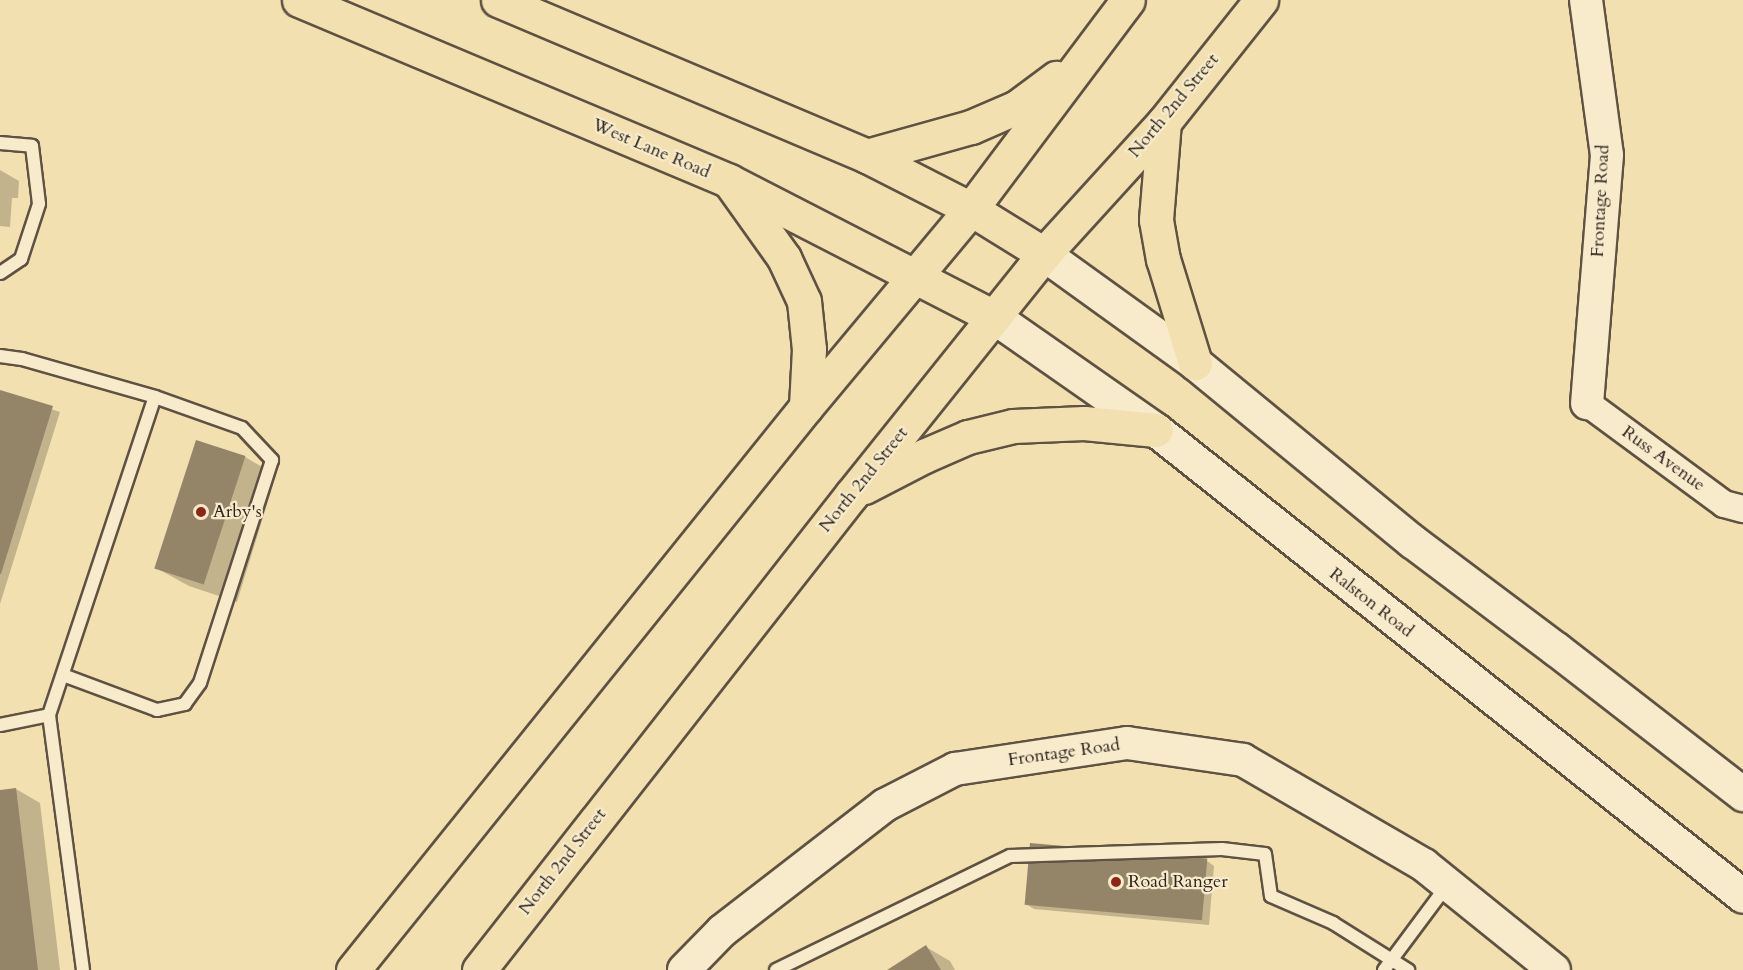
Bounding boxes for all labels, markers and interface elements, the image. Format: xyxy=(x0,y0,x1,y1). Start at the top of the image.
street label: North 2nd Street xyxy=(1124,50,1224,162)
street label: West Lane Road xyxy=(589,114,713,184)
street label: Frontage Road xyxy=(1587,144,1615,258)
street label: Russ Avenue xyxy=(1617,422,1709,496)
street label: North 2nd Street xyxy=(815,423,913,537)
place label: Arby's xyxy=(213,501,262,523)
marker: Arby's xyxy=(194,505,208,519)
street label: Ralston Road xyxy=(1325,563,1417,643)
street label: Frontage Road xyxy=(1007,734,1121,772)
street label: North 2nd Street xyxy=(515,804,611,920)
place label: Road Ranger xyxy=(1128,871,1228,893)
marker: Road Ranger xyxy=(1109,875,1123,889)

